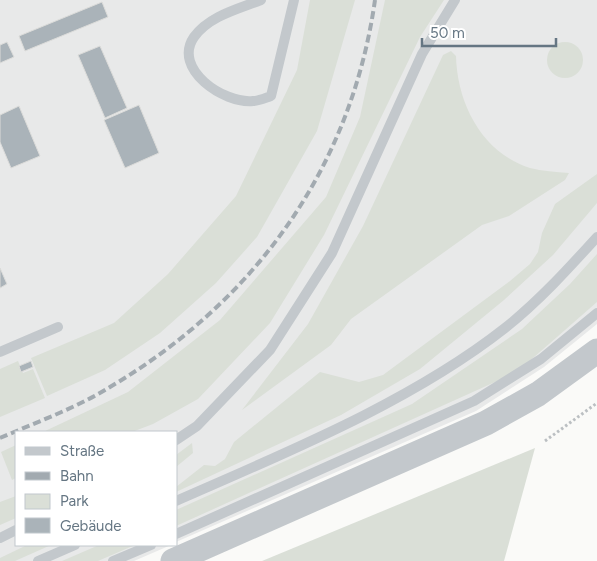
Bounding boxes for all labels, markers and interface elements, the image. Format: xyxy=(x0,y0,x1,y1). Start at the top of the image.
scale bar xyxy=(422,15,556,47)
text: 50 m xyxy=(430,24,465,42)
legend xyxy=(15,431,178,546)
text: Straße xyxy=(60,442,104,460)
text: Bahn xyxy=(60,467,94,485)
text: Park xyxy=(60,492,89,510)
text: Gebäude xyxy=(60,517,121,535)

